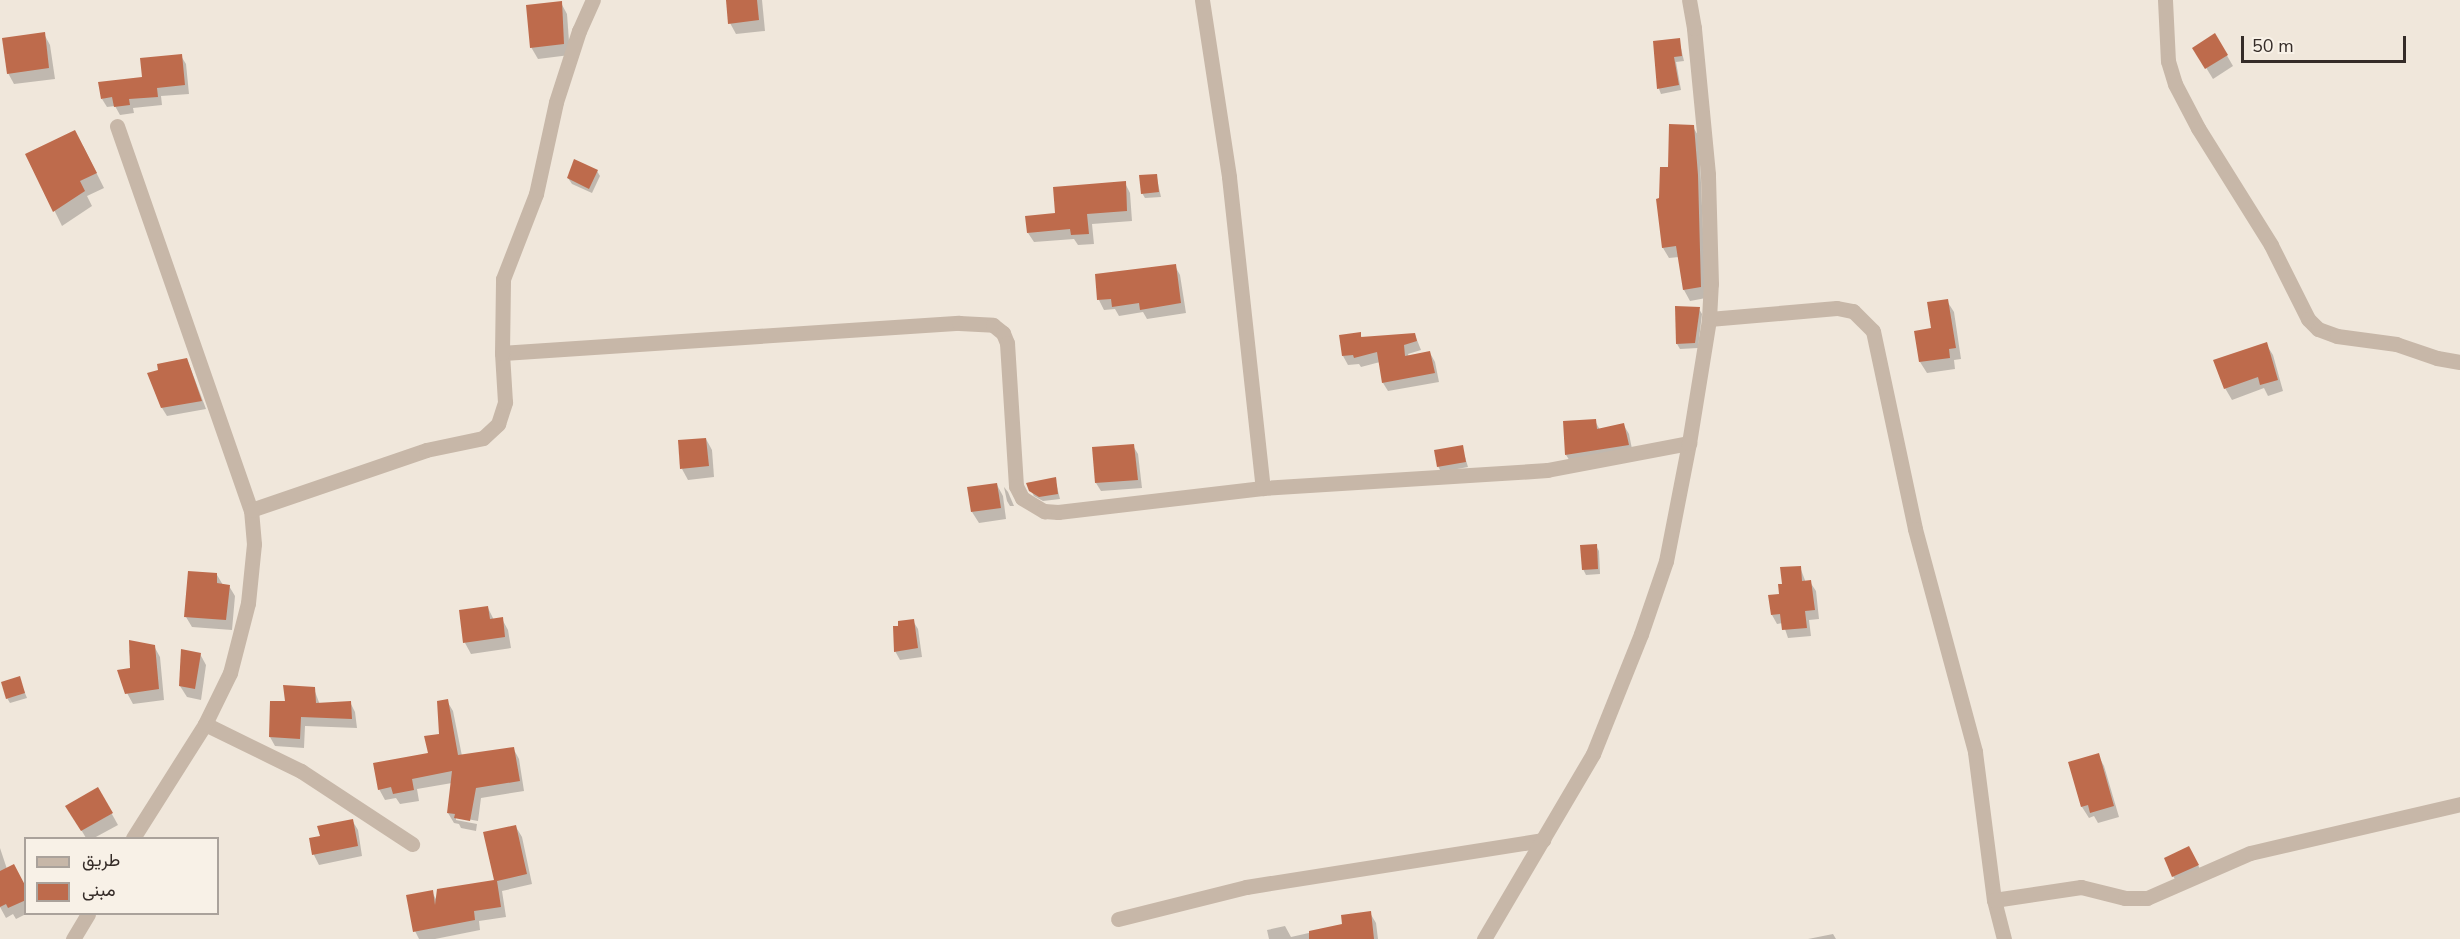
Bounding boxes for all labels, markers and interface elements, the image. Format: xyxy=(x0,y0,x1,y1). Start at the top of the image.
scale bar xyxy=(2244,24,2409,62)
text: 50 m xyxy=(2252,34,2294,58)
legend xyxy=(24,837,219,915)
text: طريق xyxy=(82,848,120,872)
text: مبنى xyxy=(82,878,116,902)

